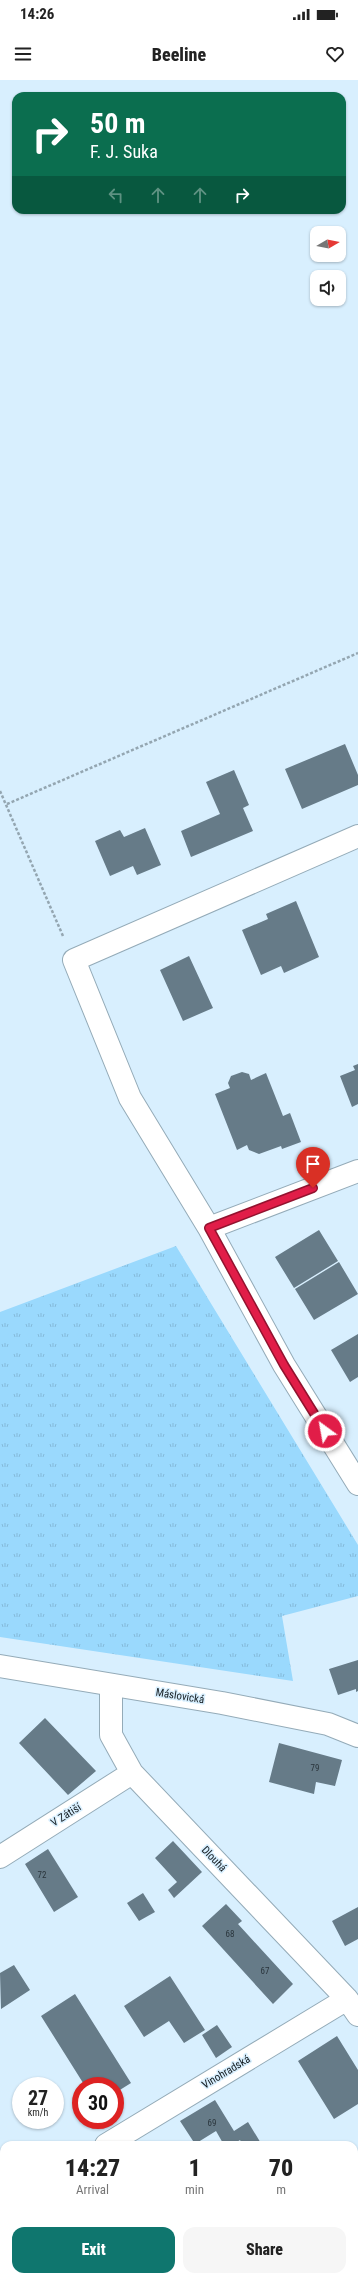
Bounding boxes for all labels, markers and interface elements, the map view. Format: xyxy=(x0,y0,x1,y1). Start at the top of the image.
text: 14:26 xyxy=(20,5,54,23)
icon: menu xyxy=(12,43,34,65)
icon: heart xyxy=(324,43,346,65)
text: Beeline xyxy=(152,44,206,65)
text: 50 m xyxy=(90,107,146,140)
icon: right xyxy=(24,108,76,160)
text: F. J. Suka xyxy=(90,141,158,162)
icon: left xyxy=(105,184,127,206)
icon: ahead xyxy=(147,184,169,206)
icon: ahead xyxy=(189,184,211,206)
icon: right xyxy=(231,184,253,206)
north arrow xyxy=(310,226,346,262)
map controls xyxy=(310,226,346,306)
button: sound xyxy=(310,270,346,306)
pin xyxy=(296,1147,330,1188)
icon: arrive xyxy=(302,1153,324,1175)
position arrow xyxy=(304,1410,346,1452)
street label: Máslovická xyxy=(155,1686,205,1706)
house number: 79 xyxy=(311,1763,319,1773)
street label: V Zátiší xyxy=(49,1801,84,1829)
street label: Dlouhá xyxy=(199,1844,229,1874)
house number: 72 xyxy=(38,1870,47,1880)
house number: 68 xyxy=(226,1929,234,1939)
house number: 67 xyxy=(261,1966,270,1976)
street label: Vinohradská xyxy=(200,2053,252,2091)
speed limit sign: 30 xyxy=(72,2077,124,2129)
text: 27 xyxy=(28,2086,48,2110)
text: km/h xyxy=(28,2107,48,2118)
house number: 69 xyxy=(208,2118,216,2128)
text: 14:27 xyxy=(65,2154,120,2182)
text: 1 xyxy=(188,2154,201,2182)
text: 70 xyxy=(269,2154,293,2182)
text: Arrival xyxy=(76,2182,109,2197)
text: min xyxy=(185,2182,204,2197)
text: m xyxy=(276,2182,286,2197)
button: Exit xyxy=(12,2227,175,2273)
button: Share xyxy=(183,2227,346,2273)

